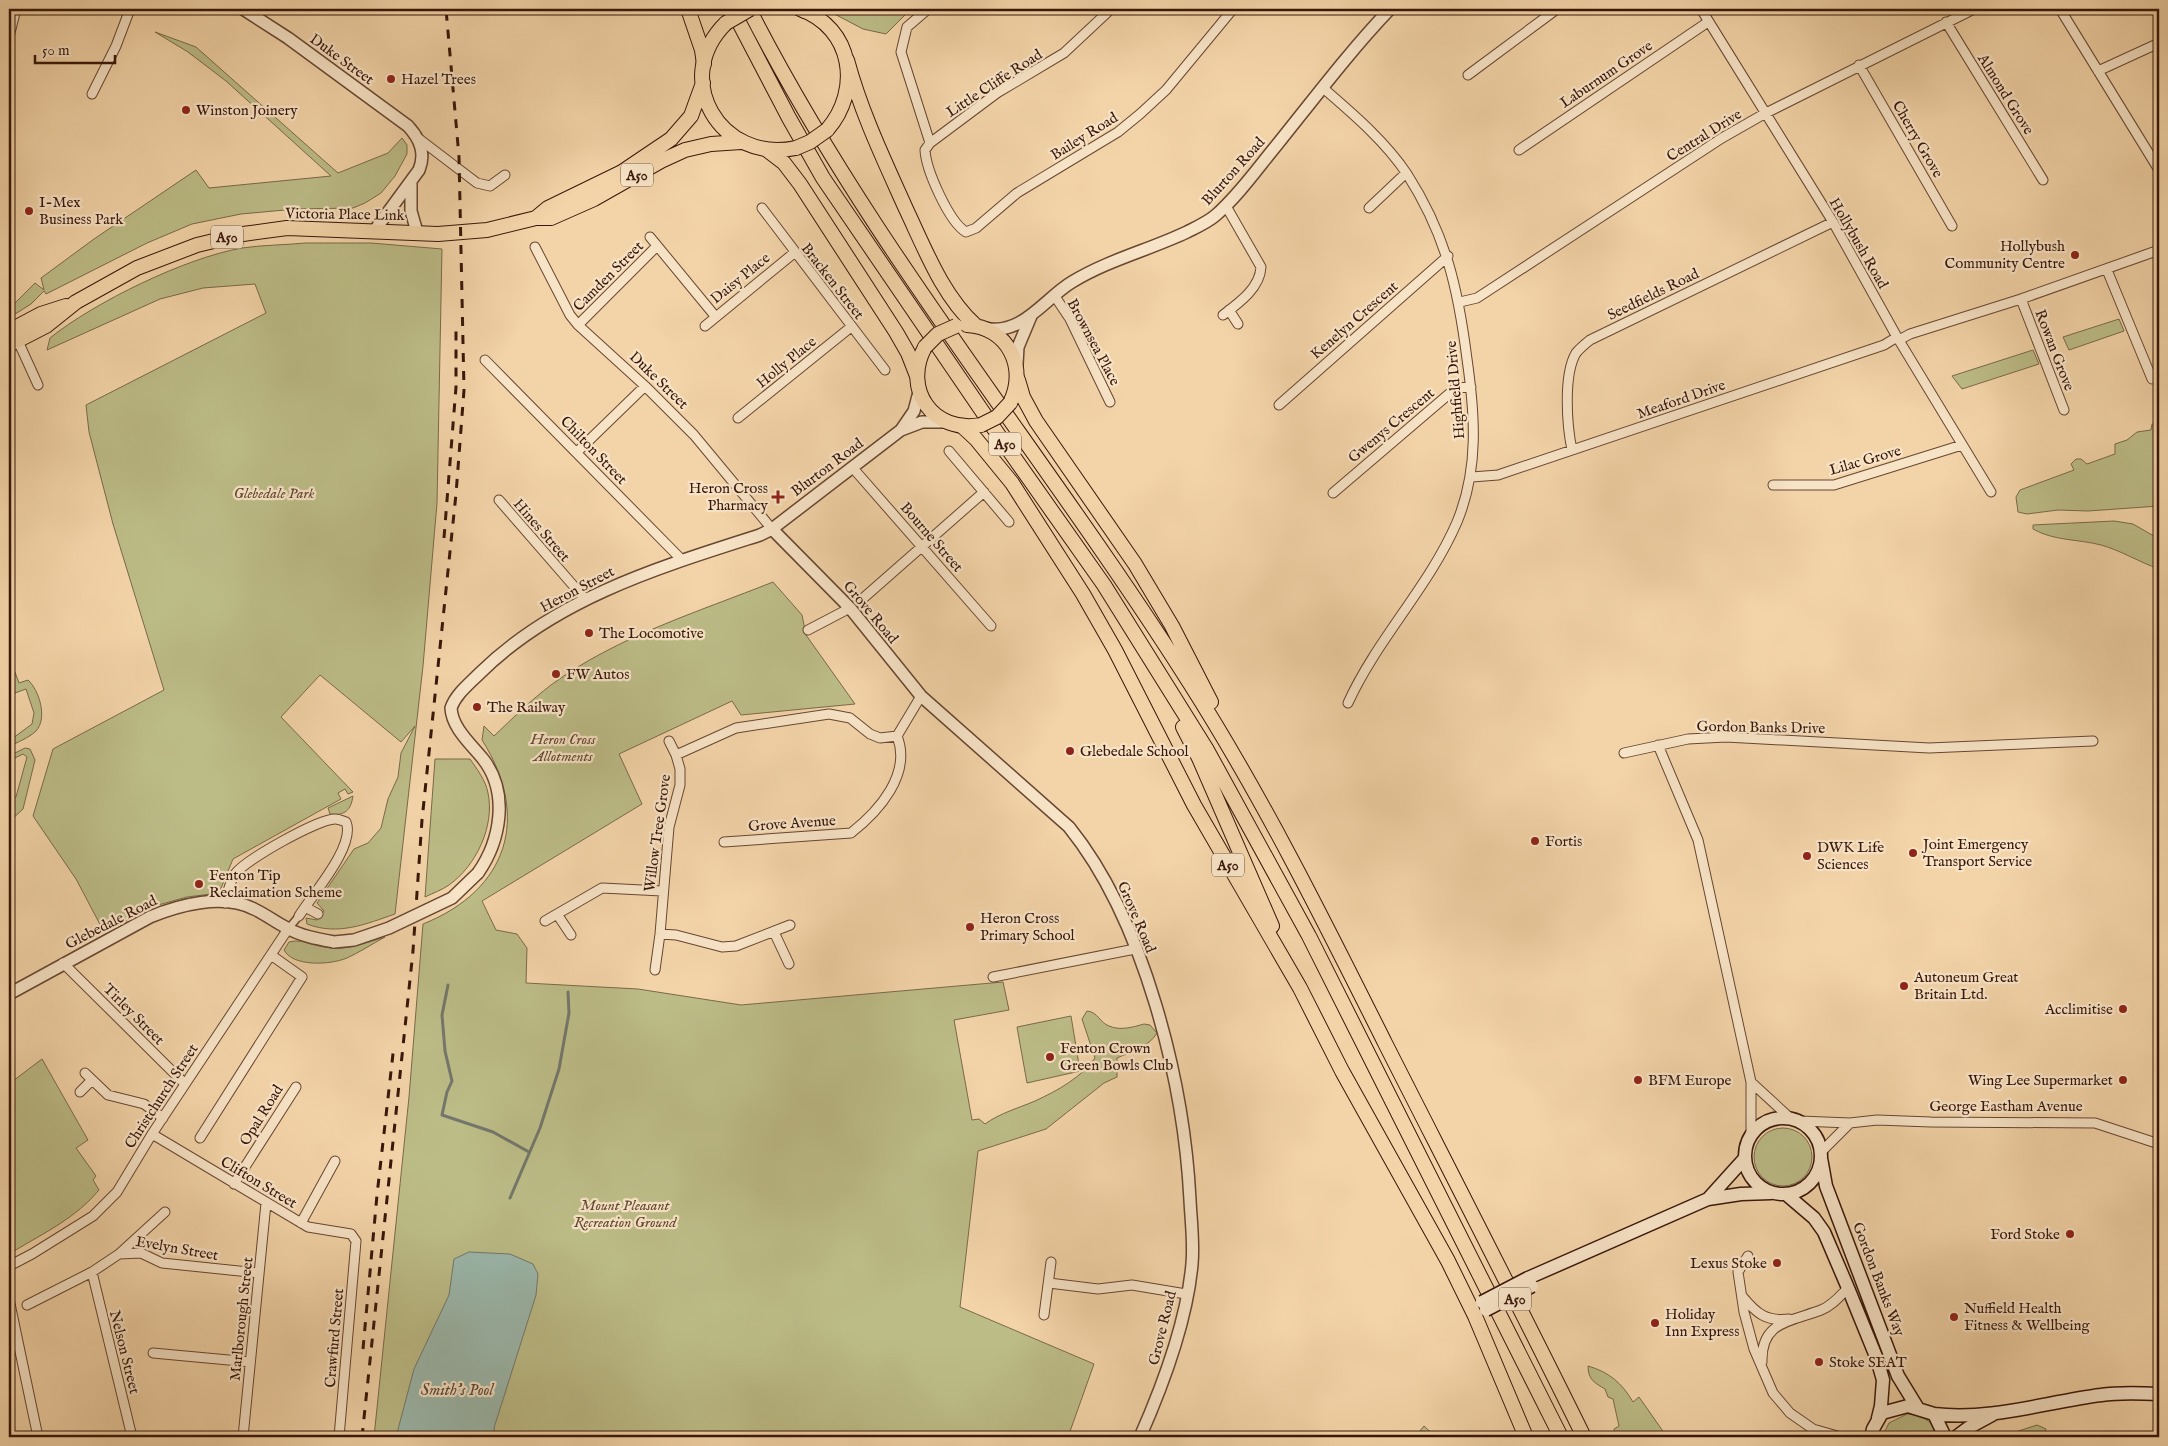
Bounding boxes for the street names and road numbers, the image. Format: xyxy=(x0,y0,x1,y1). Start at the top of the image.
street label: Duke Street xyxy=(306,30,378,89)
street label: Laburnum Grove xyxy=(1556,36,1656,112)
street label: Little Cliffe Road xyxy=(943,45,1047,122)
street label: Almond Grove xyxy=(1973,49,2038,138)
street label: Cherry Grove xyxy=(1888,97,1947,181)
street label: Central Drive xyxy=(1663,105,1745,166)
street label: Bailey Road xyxy=(1047,108,1122,165)
street label: Blurton Road xyxy=(1198,132,1270,209)
road number: A50 xyxy=(621,164,653,186)
street label: Hollybush Road xyxy=(1825,194,1893,293)
street label: Victoria Place Link xyxy=(284,204,406,225)
road number: A50 xyxy=(211,226,243,248)
street label: Camden Street xyxy=(569,237,648,316)
street label: Bracken Street xyxy=(797,239,868,323)
street label: Daisy Place xyxy=(707,249,774,308)
street label: Seedfields Road xyxy=(1604,264,1703,325)
street label: Kenelyn Crescent xyxy=(1307,277,1402,364)
street label: Brownsea Place xyxy=(1063,296,1124,389)
street label: Rowan Grove xyxy=(2030,307,2079,394)
street label: Holly Place xyxy=(752,332,820,392)
street label: Highfield Drive xyxy=(1442,340,1469,440)
street label: Duke Street xyxy=(625,347,692,413)
street label: Meaford Drive xyxy=(1634,375,1728,424)
street label: Gwenys Crescent xyxy=(1344,384,1438,467)
street label: Chilton Street xyxy=(556,412,631,489)
road number: A50 xyxy=(989,432,1021,456)
street label: Blurton Road xyxy=(787,433,868,501)
street label: Lilac Grove xyxy=(1827,441,1903,480)
street label: Hines Street xyxy=(509,495,574,566)
street label: Bourne Street xyxy=(896,498,967,576)
street label: Heron Street xyxy=(537,562,618,617)
street label: Grove Road xyxy=(839,577,903,648)
street label: Gordon Banks Drive xyxy=(1696,717,1826,738)
street label: Willow Tree Grove xyxy=(640,773,675,893)
street label: Grove Avenue xyxy=(748,811,837,836)
road number: A50 xyxy=(1212,854,1244,876)
street label: Grove Road xyxy=(1113,878,1161,957)
street label: Glebedale Road xyxy=(62,891,161,954)
street label: Tirley Street xyxy=(99,980,168,1049)
street label: Christchurch Street xyxy=(120,1040,202,1152)
street label: Opal Road xyxy=(235,1080,288,1149)
street label: George Eastham Avenue xyxy=(1929,1097,2083,1116)
street label: Clifton Street xyxy=(217,1152,300,1213)
street label: Gordon Banks Way xyxy=(1848,1219,1909,1340)
street label: Evelyn Street xyxy=(134,1232,220,1265)
street label: Marlborough Street xyxy=(226,1256,257,1382)
street label: Crawfurd Street xyxy=(321,1288,348,1388)
street label: Grove Road xyxy=(1144,1288,1181,1367)
road number: A50 xyxy=(1499,1288,1531,1310)
street label: Nelson Street xyxy=(105,1308,144,1396)

